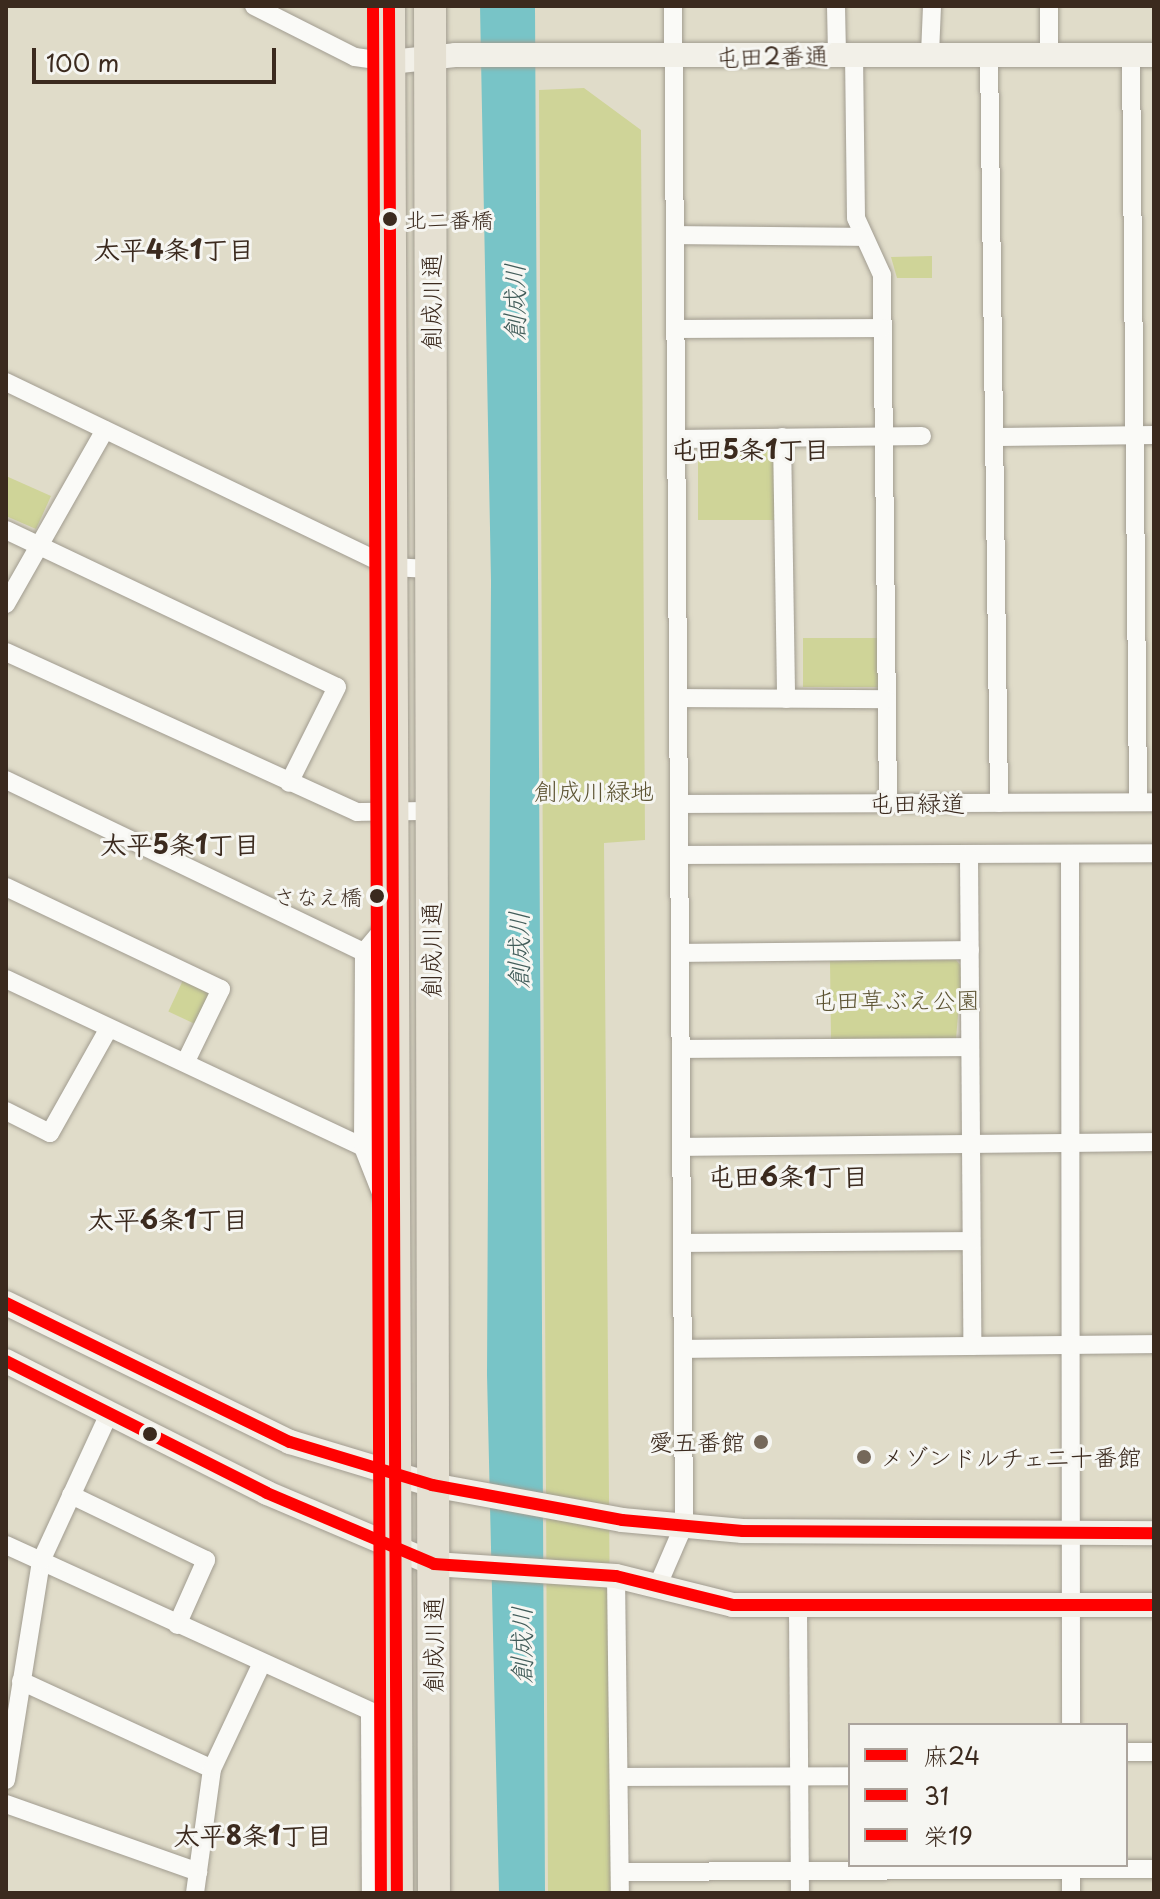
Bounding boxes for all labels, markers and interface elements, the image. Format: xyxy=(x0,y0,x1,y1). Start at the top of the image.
scale bar xyxy=(36,32,280,82)
street label: 屯田2番通 xyxy=(715,41,829,71)
text: 100 m xyxy=(46,44,119,80)
place label: 北二番橋 xyxy=(405,206,493,232)
marker: 北二番橋 xyxy=(382,211,398,227)
district label: 太平4条1丁目 xyxy=(94,233,254,265)
street label: 創成川通 xyxy=(417,254,445,350)
water label: 創成川 xyxy=(498,263,530,341)
district label: 屯田5条1丁目 xyxy=(670,433,830,465)
park label: 創成川緑地 xyxy=(534,777,654,805)
street label: 屯田緑道 xyxy=(869,789,965,817)
district label: 太平5条1丁目 xyxy=(100,828,260,860)
place label: さなえ橋 xyxy=(274,883,362,909)
marker: さなえ橋 xyxy=(369,888,385,904)
street label: 創成川通 xyxy=(417,902,445,998)
water label: 創成川 xyxy=(502,911,534,989)
park label: 屯田草ぶえ公園 xyxy=(812,986,980,1014)
district label: 屯田6条1丁目 xyxy=(708,1160,868,1192)
district label: 太平6条1丁目 xyxy=(88,1203,248,1235)
unlabelled marker xyxy=(142,1426,158,1442)
place label: 愛五番館 xyxy=(649,1428,745,1456)
marker: 愛五番館 xyxy=(752,1433,770,1451)
place label: メゾンドルチェ二十番館 xyxy=(880,1443,1144,1471)
marker: メゾンドルチェ二十番館 xyxy=(855,1448,873,1466)
street label: 創成川通 xyxy=(419,1597,447,1693)
water label: 創成川 xyxy=(505,1606,537,1684)
legend xyxy=(848,1723,1128,1867)
text: 麻24 xyxy=(924,1737,980,1773)
text: 31 xyxy=(924,1777,949,1813)
text: 栄19 xyxy=(924,1817,973,1853)
district label: 太平8条1丁目 xyxy=(174,1819,332,1851)

